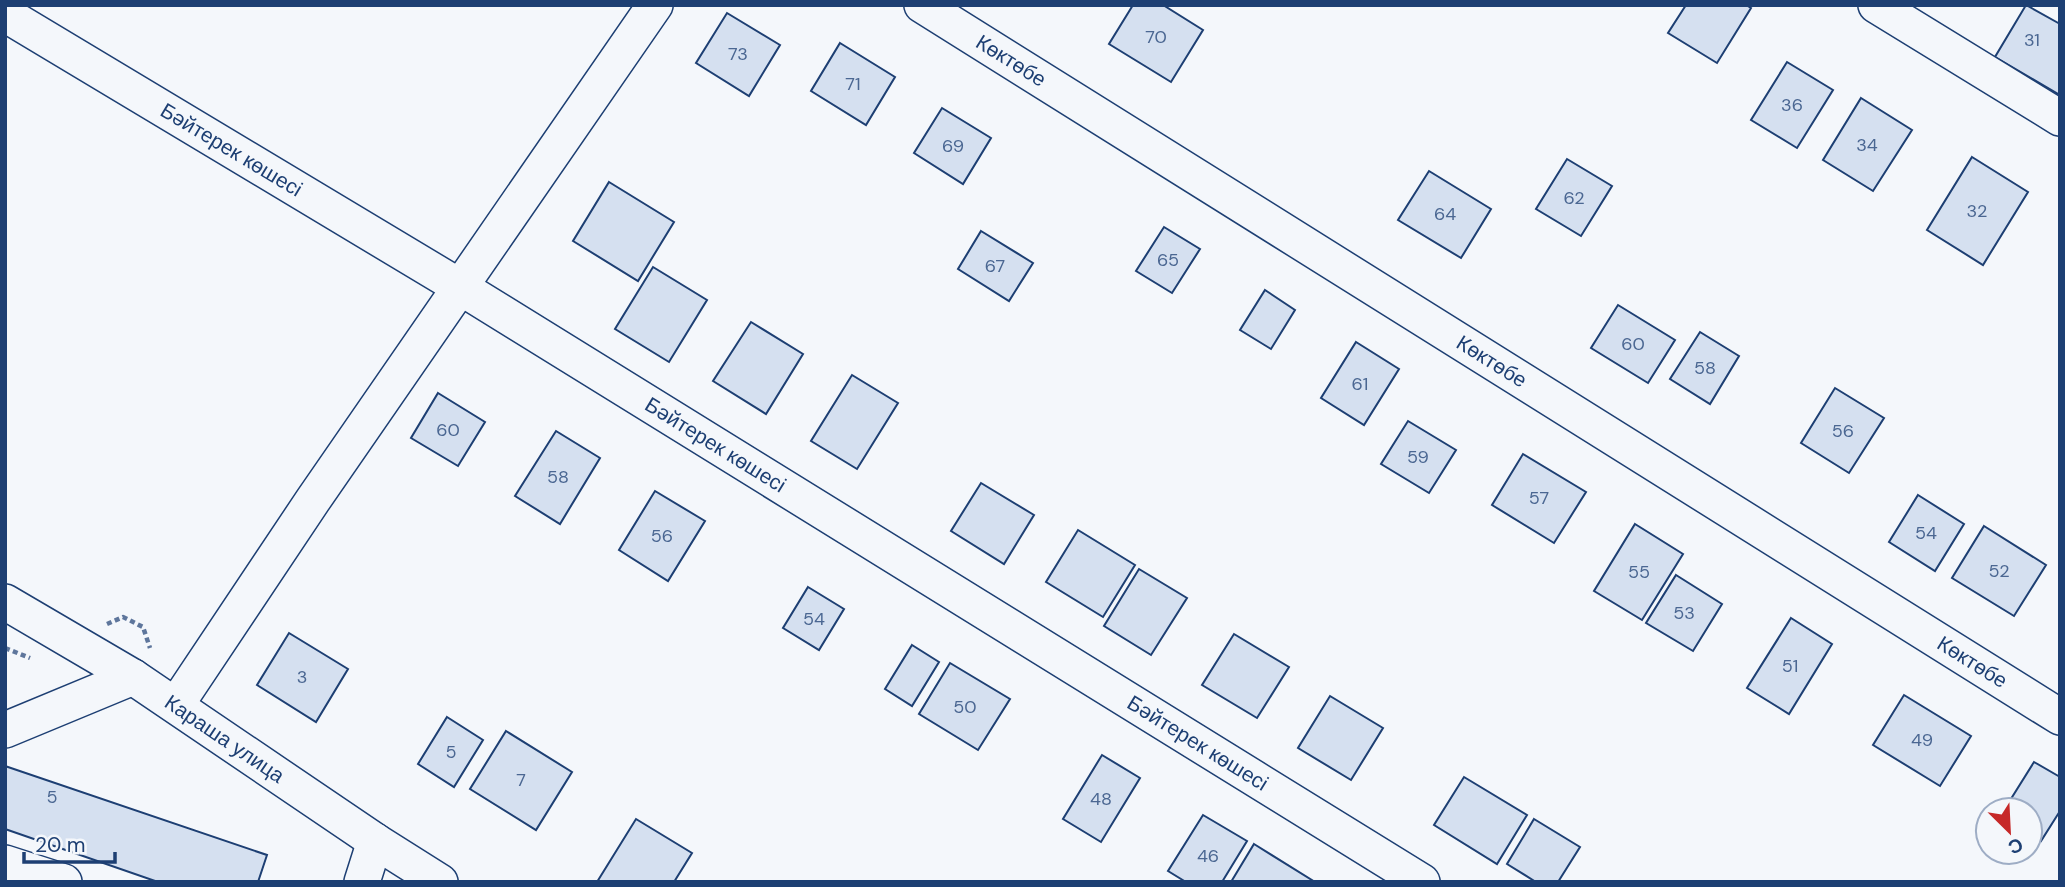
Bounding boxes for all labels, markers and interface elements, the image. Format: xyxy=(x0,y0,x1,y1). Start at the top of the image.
house number: 70 xyxy=(1145,25,1167,49)
street label: Көктөбе xyxy=(970,28,1052,93)
house number: 31 xyxy=(2024,28,2040,52)
house number: 73 xyxy=(728,42,748,66)
house number: 71 xyxy=(845,72,861,96)
house number: 36 xyxy=(1781,93,1803,117)
street label: Бәйтерек көшесі xyxy=(155,96,308,203)
house number: 34 xyxy=(1856,133,1878,157)
house number: 69 xyxy=(942,134,964,158)
house number: 62 xyxy=(1563,186,1585,210)
house number: 32 xyxy=(1966,199,1988,223)
house number: 64 xyxy=(1434,202,1456,226)
house number: 65 xyxy=(1157,248,1179,272)
house number: 67 xyxy=(985,254,1005,278)
street label: Көктөбе xyxy=(1451,329,1532,394)
house number: 60 xyxy=(1621,332,1645,356)
house number: 58 xyxy=(1694,356,1716,380)
house number: 61 xyxy=(1352,372,1368,396)
street label: Бәйтерек көшесі xyxy=(640,391,791,499)
house number: 60 xyxy=(436,418,460,442)
house number: 56 xyxy=(1832,419,1854,443)
house number: 59 xyxy=(1407,445,1429,469)
house number: 58 xyxy=(547,465,569,489)
house number: 57 xyxy=(1529,486,1549,510)
house number: 54 xyxy=(1915,521,1937,545)
house number: 56 xyxy=(651,524,673,548)
house number: 52 xyxy=(1988,559,2010,583)
house number: 55 xyxy=(1628,560,1650,584)
house number: 53 xyxy=(1673,601,1695,625)
house number: 54 xyxy=(803,607,825,631)
street label: Көктөбе xyxy=(1932,630,2013,695)
house number: 51 xyxy=(1782,654,1798,678)
house number: 3 xyxy=(297,665,307,689)
street label: Караша улица xyxy=(159,688,290,790)
street label: Бәйтерек көшесі xyxy=(1122,689,1274,798)
house number: 50 xyxy=(953,695,977,719)
house number: 49 xyxy=(1911,728,1933,752)
house number: 5 xyxy=(446,740,456,764)
house number: 7 xyxy=(516,768,526,792)
house number: 5 xyxy=(47,785,57,809)
house number: 48 xyxy=(1090,787,1112,811)
north arrow xyxy=(1974,796,2044,866)
scale bar xyxy=(24,820,116,864)
text: 20 m xyxy=(35,831,86,859)
text: С xyxy=(2004,832,2027,860)
house number: 46 xyxy=(1197,844,1219,868)

